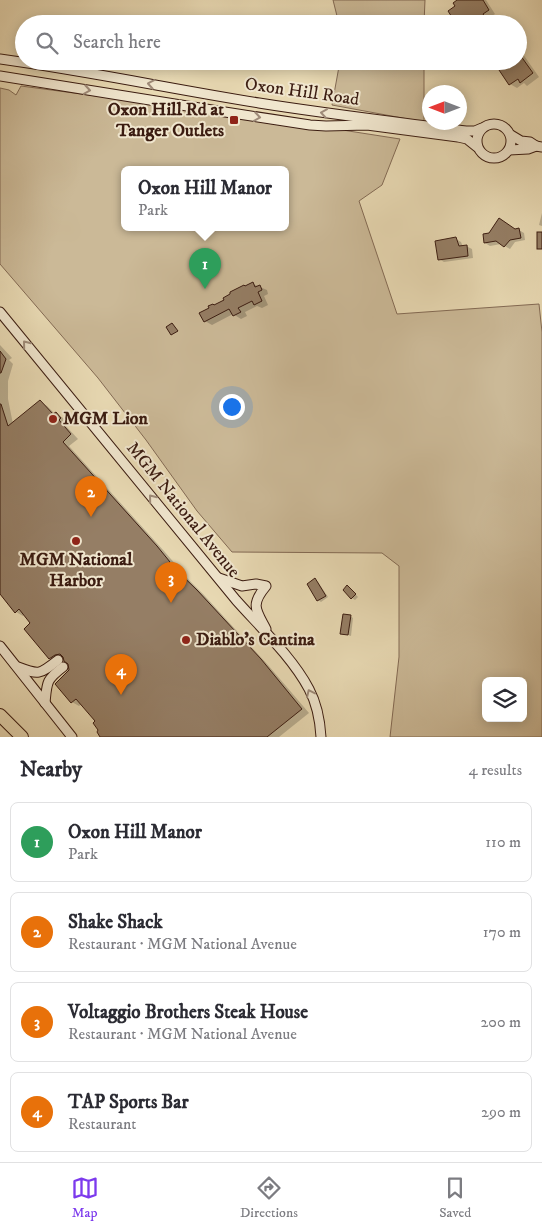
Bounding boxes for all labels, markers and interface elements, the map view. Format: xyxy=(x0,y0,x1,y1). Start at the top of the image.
search box xyxy=(15,15,527,70)
icon: search xyxy=(33,29,61,57)
text: Search here xyxy=(73,31,161,54)
street label: Oxon Hill Road xyxy=(243,73,361,111)
one-way arrow xyxy=(146,80,155,90)
one-way arrow xyxy=(83,84,91,94)
north arrow xyxy=(422,85,467,130)
place label: Oxon Hill Rd at Tanger Outlets xyxy=(108,99,224,142)
one-way arrow xyxy=(320,108,329,118)
one-way arrow xyxy=(253,111,262,121)
marker: Oxon Hill Rd at Tanger Outlets xyxy=(228,114,240,126)
popup xyxy=(121,166,289,231)
text: Oxon Hill Manor xyxy=(138,177,272,200)
text: Park xyxy=(138,200,168,220)
pin: 1 xyxy=(189,248,221,289)
one-way arrow xyxy=(23,341,31,350)
your location xyxy=(219,394,245,420)
place label: MGM Lion xyxy=(63,408,149,430)
marker: MGM Lion xyxy=(47,413,59,425)
street label: MGM National Avenue xyxy=(121,438,245,582)
pin: 2 xyxy=(75,476,107,517)
one-way arrow xyxy=(150,495,158,504)
marker: MGM National Harbor xyxy=(70,535,82,547)
place label: MGM National Harbor xyxy=(20,549,133,592)
pin: 3 xyxy=(155,562,187,603)
place label: Diablo's Cantina xyxy=(196,629,315,651)
marker: Diablo's Cantina xyxy=(180,634,192,646)
pin: 4 xyxy=(105,654,137,695)
map controls xyxy=(482,677,527,722)
button: layers xyxy=(482,677,527,722)
one-way arrow xyxy=(306,689,316,698)
text: Nearby xyxy=(20,757,82,783)
text: 4 results xyxy=(469,760,522,780)
text: Oxon Hill Manor xyxy=(68,821,202,844)
text: 1 xyxy=(34,832,40,852)
text: 110 m xyxy=(485,832,521,852)
text: Park xyxy=(68,844,98,864)
text: Shake Shack xyxy=(68,911,163,934)
text: 2 xyxy=(33,922,41,942)
text: 170 m xyxy=(483,922,521,942)
text: Restaurant · MGM National Avenue xyxy=(68,934,297,954)
text: Voltaggio Brothers Steak House xyxy=(68,1001,308,1024)
text: 3 xyxy=(34,1012,40,1032)
text: 200 m xyxy=(480,1012,521,1032)
text: Restaurant · MGM National Avenue xyxy=(68,1024,297,1044)
text: TAP Sports Bar xyxy=(68,1091,189,1114)
text: 4 xyxy=(32,1102,42,1122)
text: 290 m xyxy=(481,1102,521,1122)
text: Restaurant xyxy=(68,1114,136,1134)
tab: Map xyxy=(71,1174,99,1222)
tab: Directions xyxy=(240,1174,298,1222)
tab: Saved xyxy=(439,1174,471,1222)

